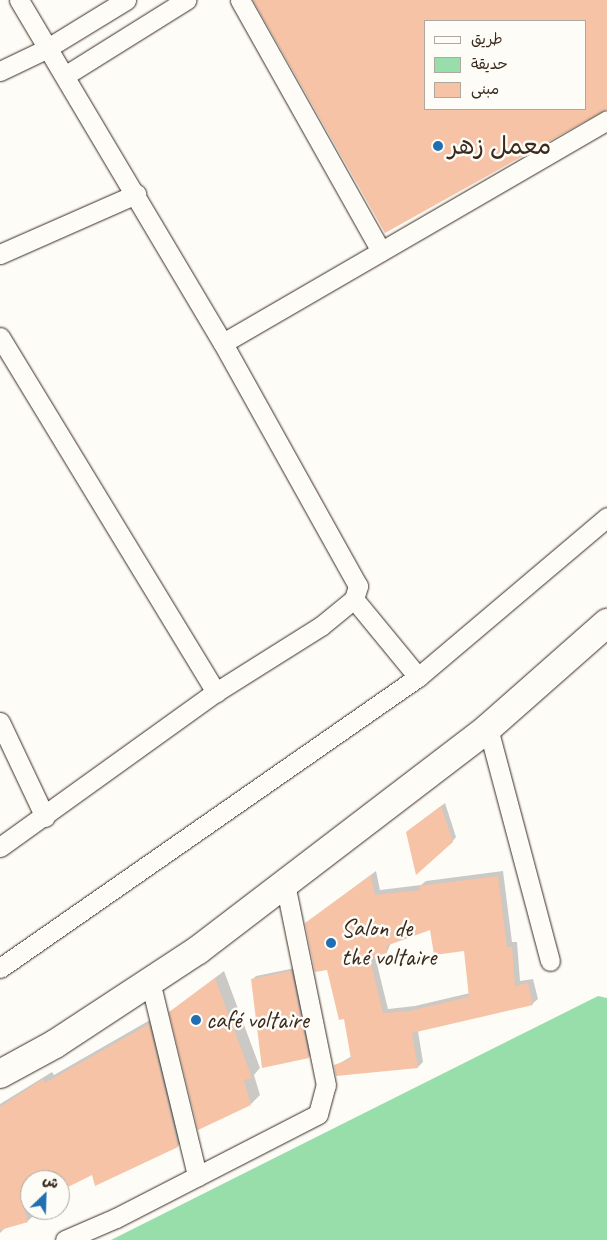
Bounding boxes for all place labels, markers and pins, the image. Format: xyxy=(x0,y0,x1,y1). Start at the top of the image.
place label: معمل زهر xyxy=(448,131,551,161)
marker: معمل زهر xyxy=(432,140,444,152)
place label: Salon de thé voltaire xyxy=(341,914,436,973)
marker: Salon de thé voltaire xyxy=(325,937,337,949)
place label: café voltaire xyxy=(206,1005,309,1035)
marker: café voltaire xyxy=(190,1014,202,1026)

